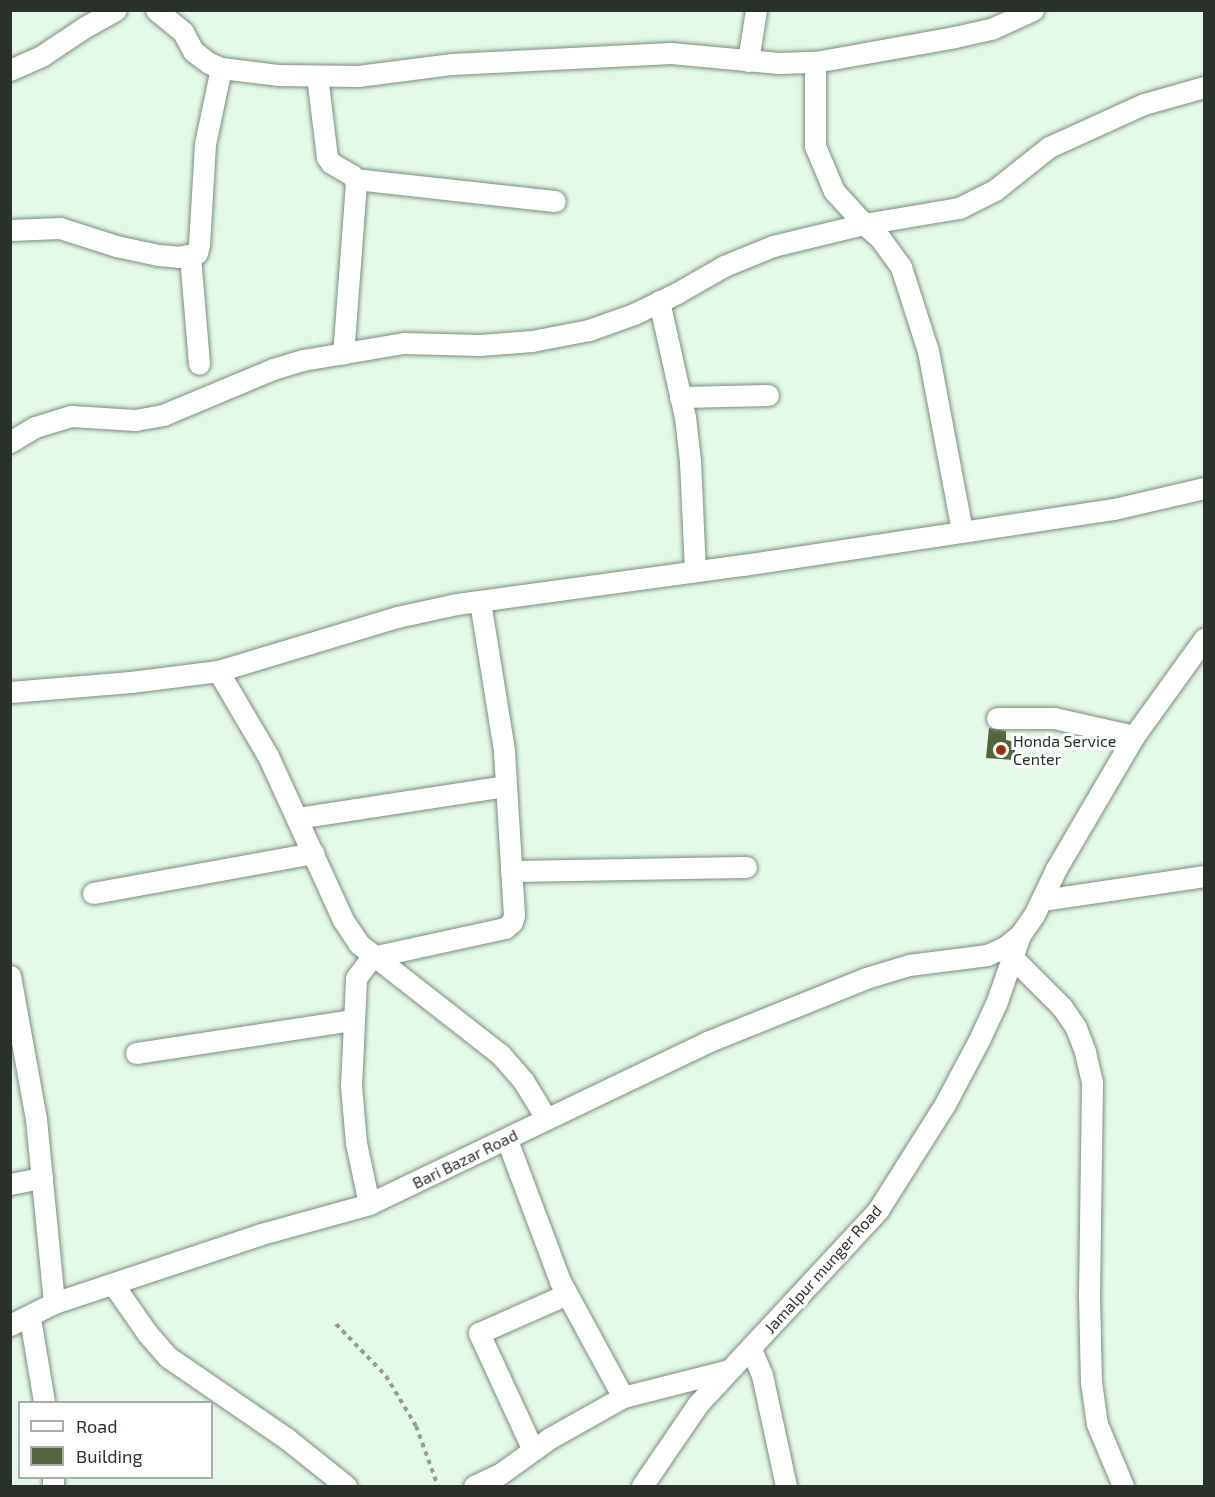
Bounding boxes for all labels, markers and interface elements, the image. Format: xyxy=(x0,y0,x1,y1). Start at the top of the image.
place label: Honda Service Center xyxy=(1013,731,1116,769)
marker: Honda Service Center xyxy=(994,743,1008,757)
street label: Bari Bazar Road xyxy=(409,1125,521,1193)
street label: Jamalpur munger Road xyxy=(760,1201,886,1337)
legend xyxy=(18,1401,213,1479)
text: Road xyxy=(76,1415,117,1437)
text: Building xyxy=(76,1445,143,1467)

